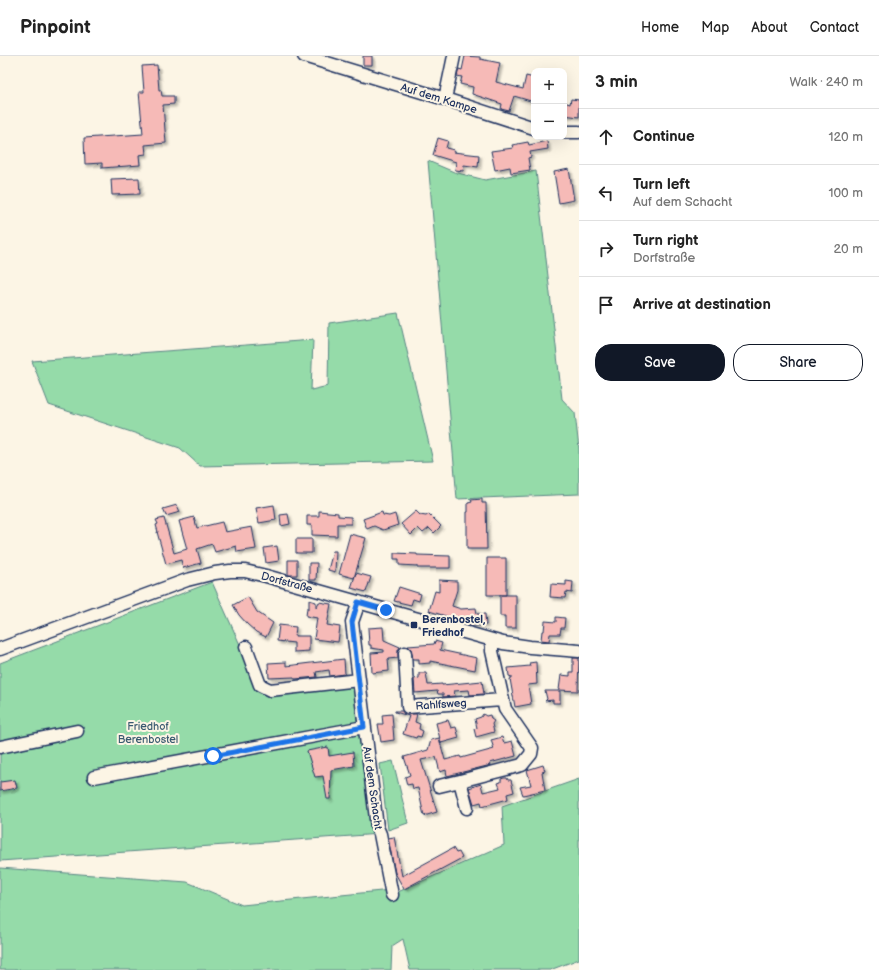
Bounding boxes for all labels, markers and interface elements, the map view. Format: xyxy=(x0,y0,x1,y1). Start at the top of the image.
text: Pinpoint xyxy=(20,16,91,39)
text: Home xyxy=(641,19,679,36)
text: Map xyxy=(701,19,729,36)
text: About xyxy=(751,19,788,36)
text: Contact xyxy=(810,19,859,36)
map controls xyxy=(531,68,567,140)
button: + xyxy=(531,68,567,104)
text: 3 min xyxy=(595,72,638,92)
text: Walk · 240 m xyxy=(789,74,863,90)
street label: Auf dem Kampe xyxy=(399,81,479,116)
button: − xyxy=(531,104,567,140)
icon: ahead xyxy=(595,126,617,148)
text: Continue xyxy=(633,127,695,146)
text: 120 m xyxy=(828,129,863,145)
text: Turn left xyxy=(633,175,690,194)
icon: left xyxy=(595,182,617,204)
text: 100 m xyxy=(828,185,863,201)
text: Auf dem Schacht xyxy=(633,194,732,210)
text: Turn right xyxy=(633,231,698,250)
icon: right xyxy=(595,238,617,260)
text: 20 m xyxy=(833,241,863,257)
text: Dorfstraße xyxy=(633,250,695,266)
icon: arrive xyxy=(595,294,617,316)
text: Arrive at destination xyxy=(633,295,771,314)
button: Save xyxy=(595,344,725,381)
button: Share xyxy=(733,344,863,381)
street label: Dorfstraße xyxy=(260,569,314,596)
route end xyxy=(377,601,395,619)
place label: Berenbostel, Friedhof xyxy=(422,613,486,639)
marker: Berenbostel, Friedhof xyxy=(409,620,419,630)
street label: Rahlfsweg xyxy=(415,696,467,713)
park label: Friedhof Berenbostel xyxy=(118,720,178,746)
street label: Auf dem Schacht xyxy=(360,746,385,831)
route start xyxy=(204,747,222,765)

